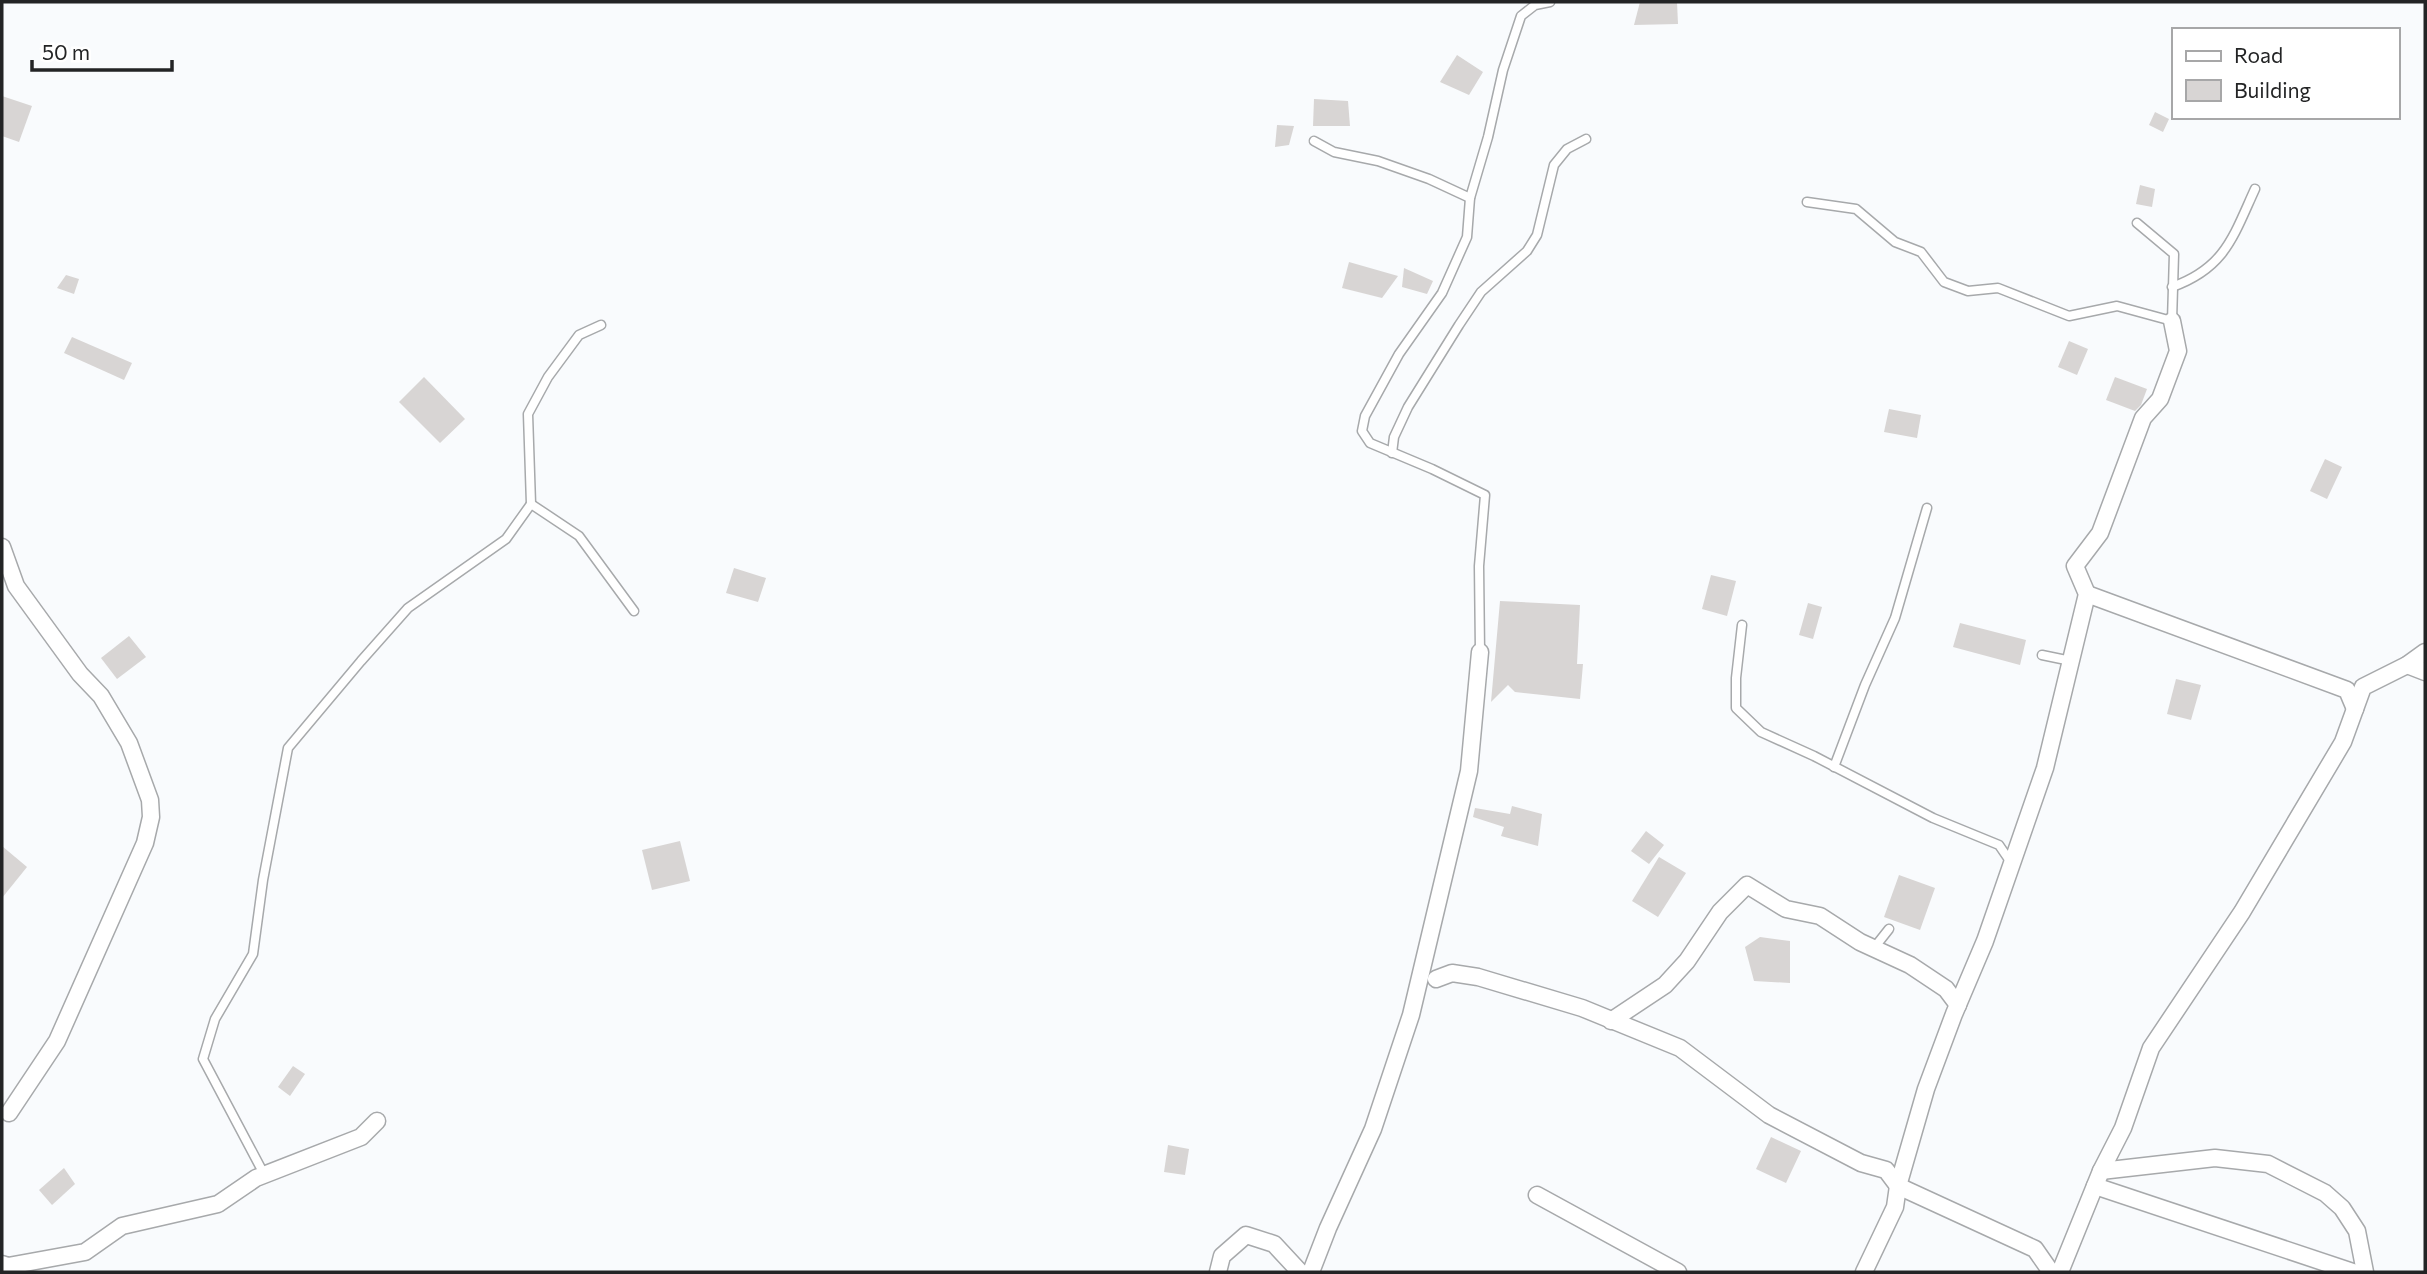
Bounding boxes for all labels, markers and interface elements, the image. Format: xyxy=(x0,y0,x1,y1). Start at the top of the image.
scale bar xyxy=(32,28,172,72)
legend xyxy=(2172,28,2399,119)
text: 50 m xyxy=(42,39,90,64)
text: Road xyxy=(2234,42,2283,67)
text: Building xyxy=(2234,77,2311,102)

